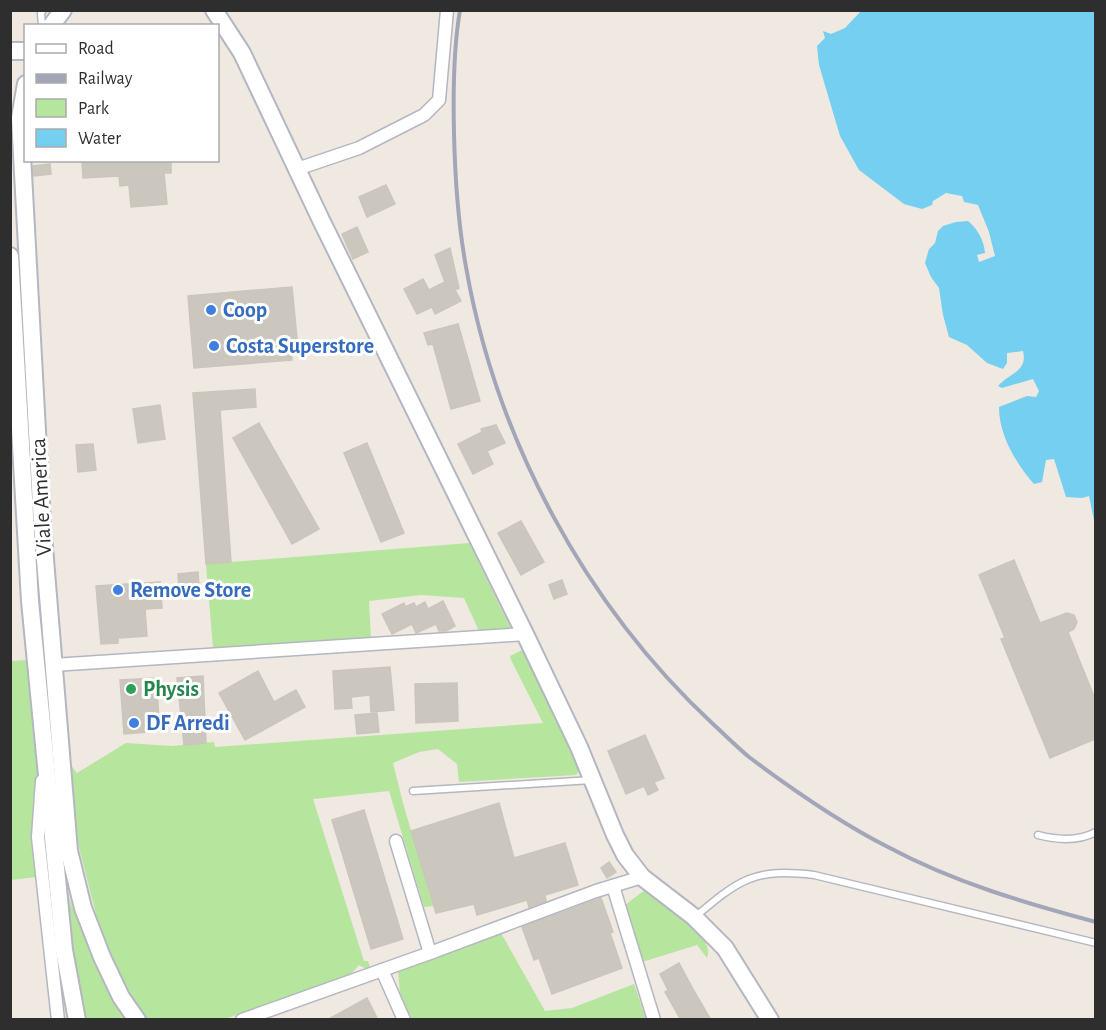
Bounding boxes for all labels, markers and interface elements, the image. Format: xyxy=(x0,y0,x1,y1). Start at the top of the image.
legend xyxy=(24,24,219,162)
text: Road xyxy=(78,40,114,58)
text: Railway xyxy=(78,70,133,88)
text: Park xyxy=(78,100,110,118)
text: Water xyxy=(78,130,121,148)
place label: Coop xyxy=(223,299,267,321)
marker: Coop xyxy=(204,303,218,317)
place label: Costa Superstore xyxy=(226,335,374,357)
marker: Costa Superstore xyxy=(207,339,221,353)
street label: Viale America xyxy=(27,437,55,557)
place label: Remove Store xyxy=(130,579,251,601)
marker: Remove Store xyxy=(111,583,125,597)
place label: Physis xyxy=(143,678,199,701)
marker: Physis xyxy=(124,682,138,696)
place label: DF Arredi xyxy=(146,712,230,734)
marker: DF Arredi xyxy=(127,716,141,730)

